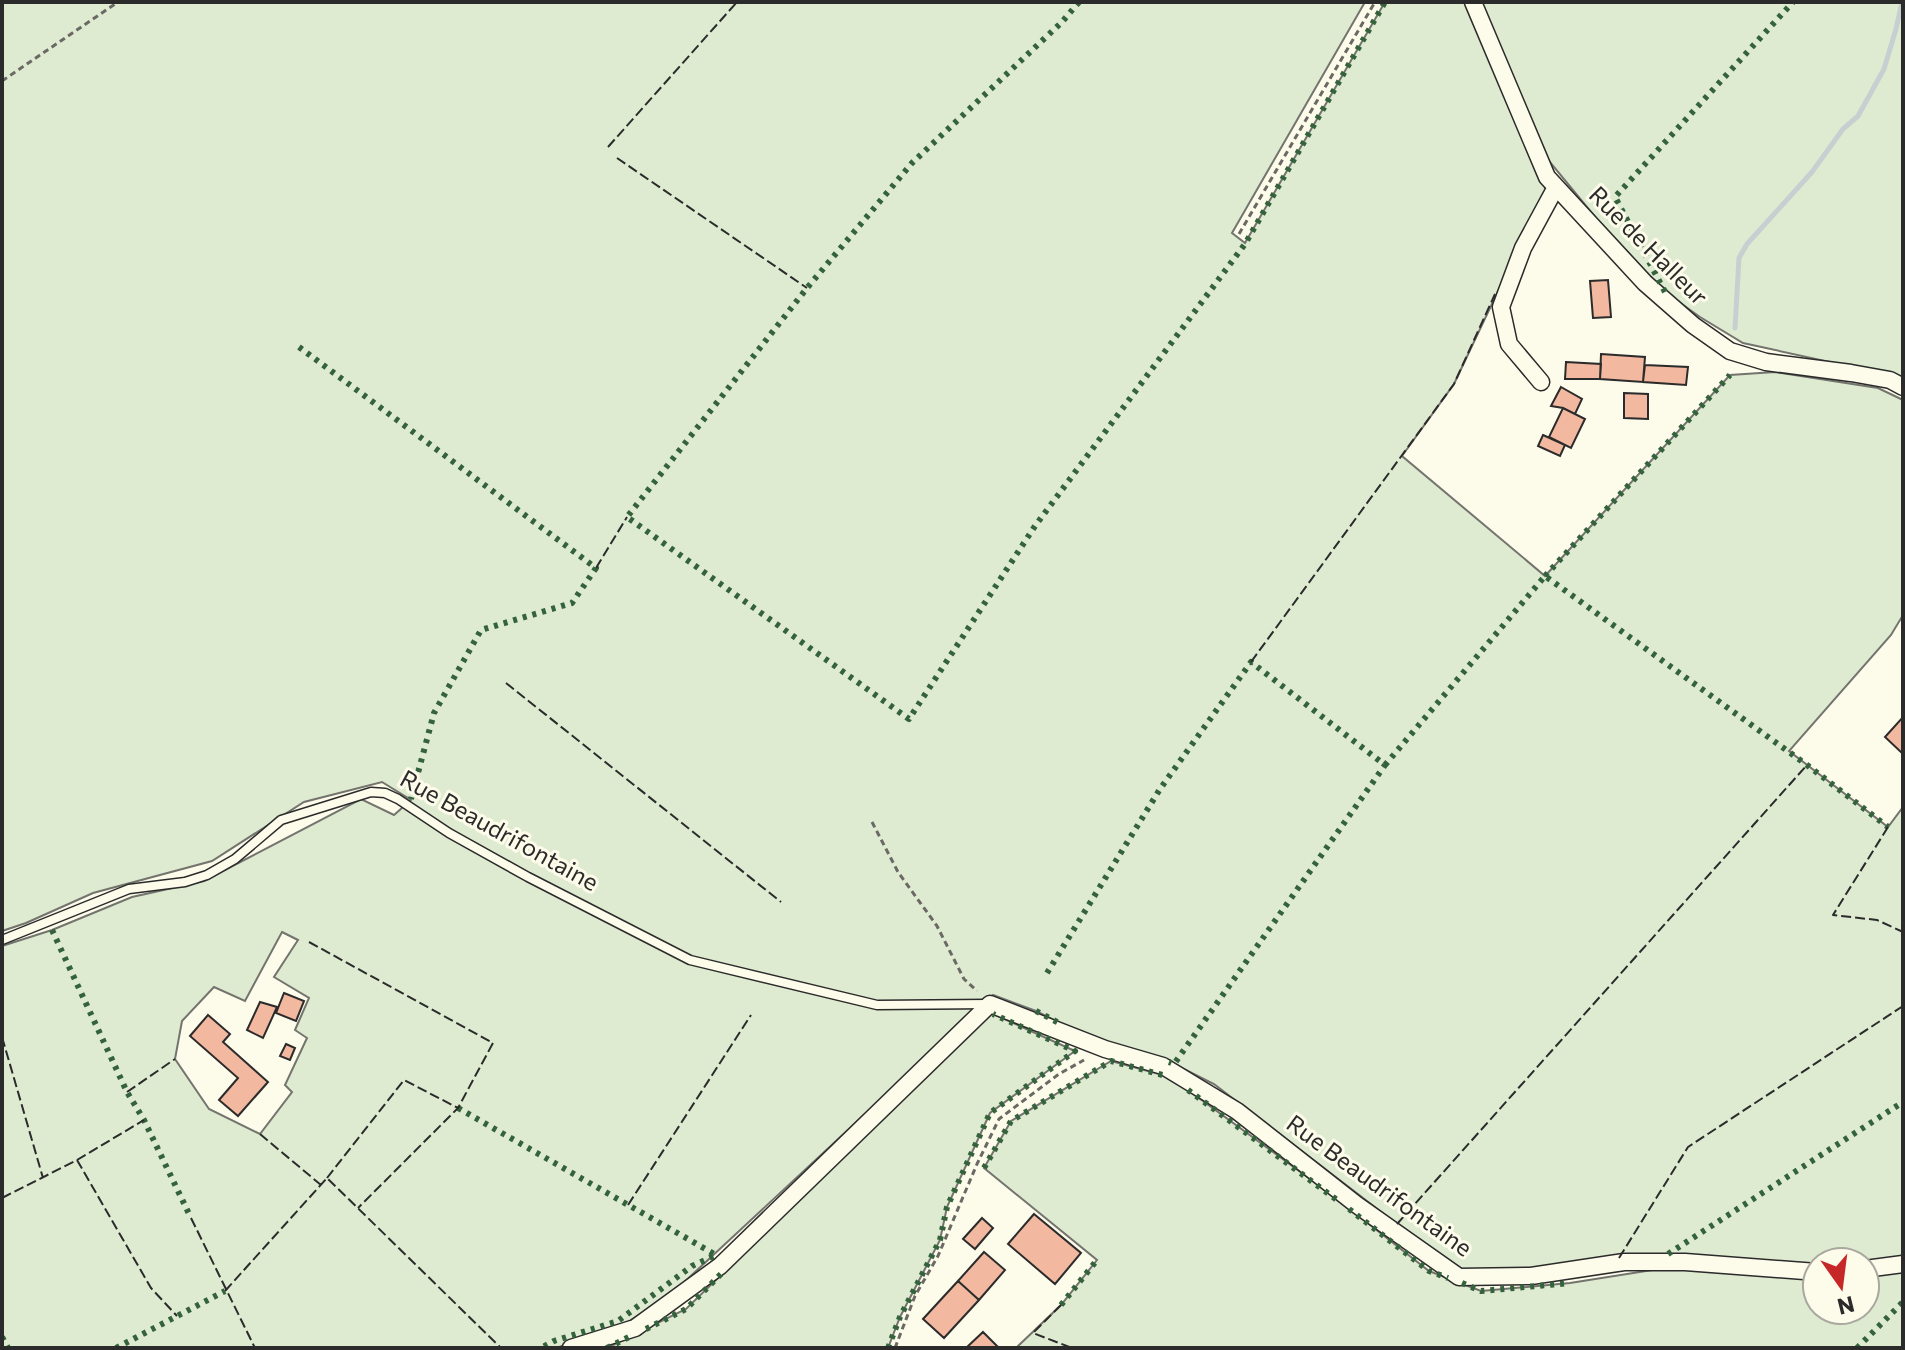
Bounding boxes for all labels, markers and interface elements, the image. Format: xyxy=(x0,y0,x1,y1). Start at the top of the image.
street label: Rue de Halleur xyxy=(1584,179,1715,311)
street label: Rue Beaudrifontaine xyxy=(395,763,604,896)
street label: Rue Beaudrifontaine xyxy=(1281,1108,1478,1262)
north arrow xyxy=(1801,1246,1881,1326)
text: N xyxy=(1835,1291,1857,1321)

